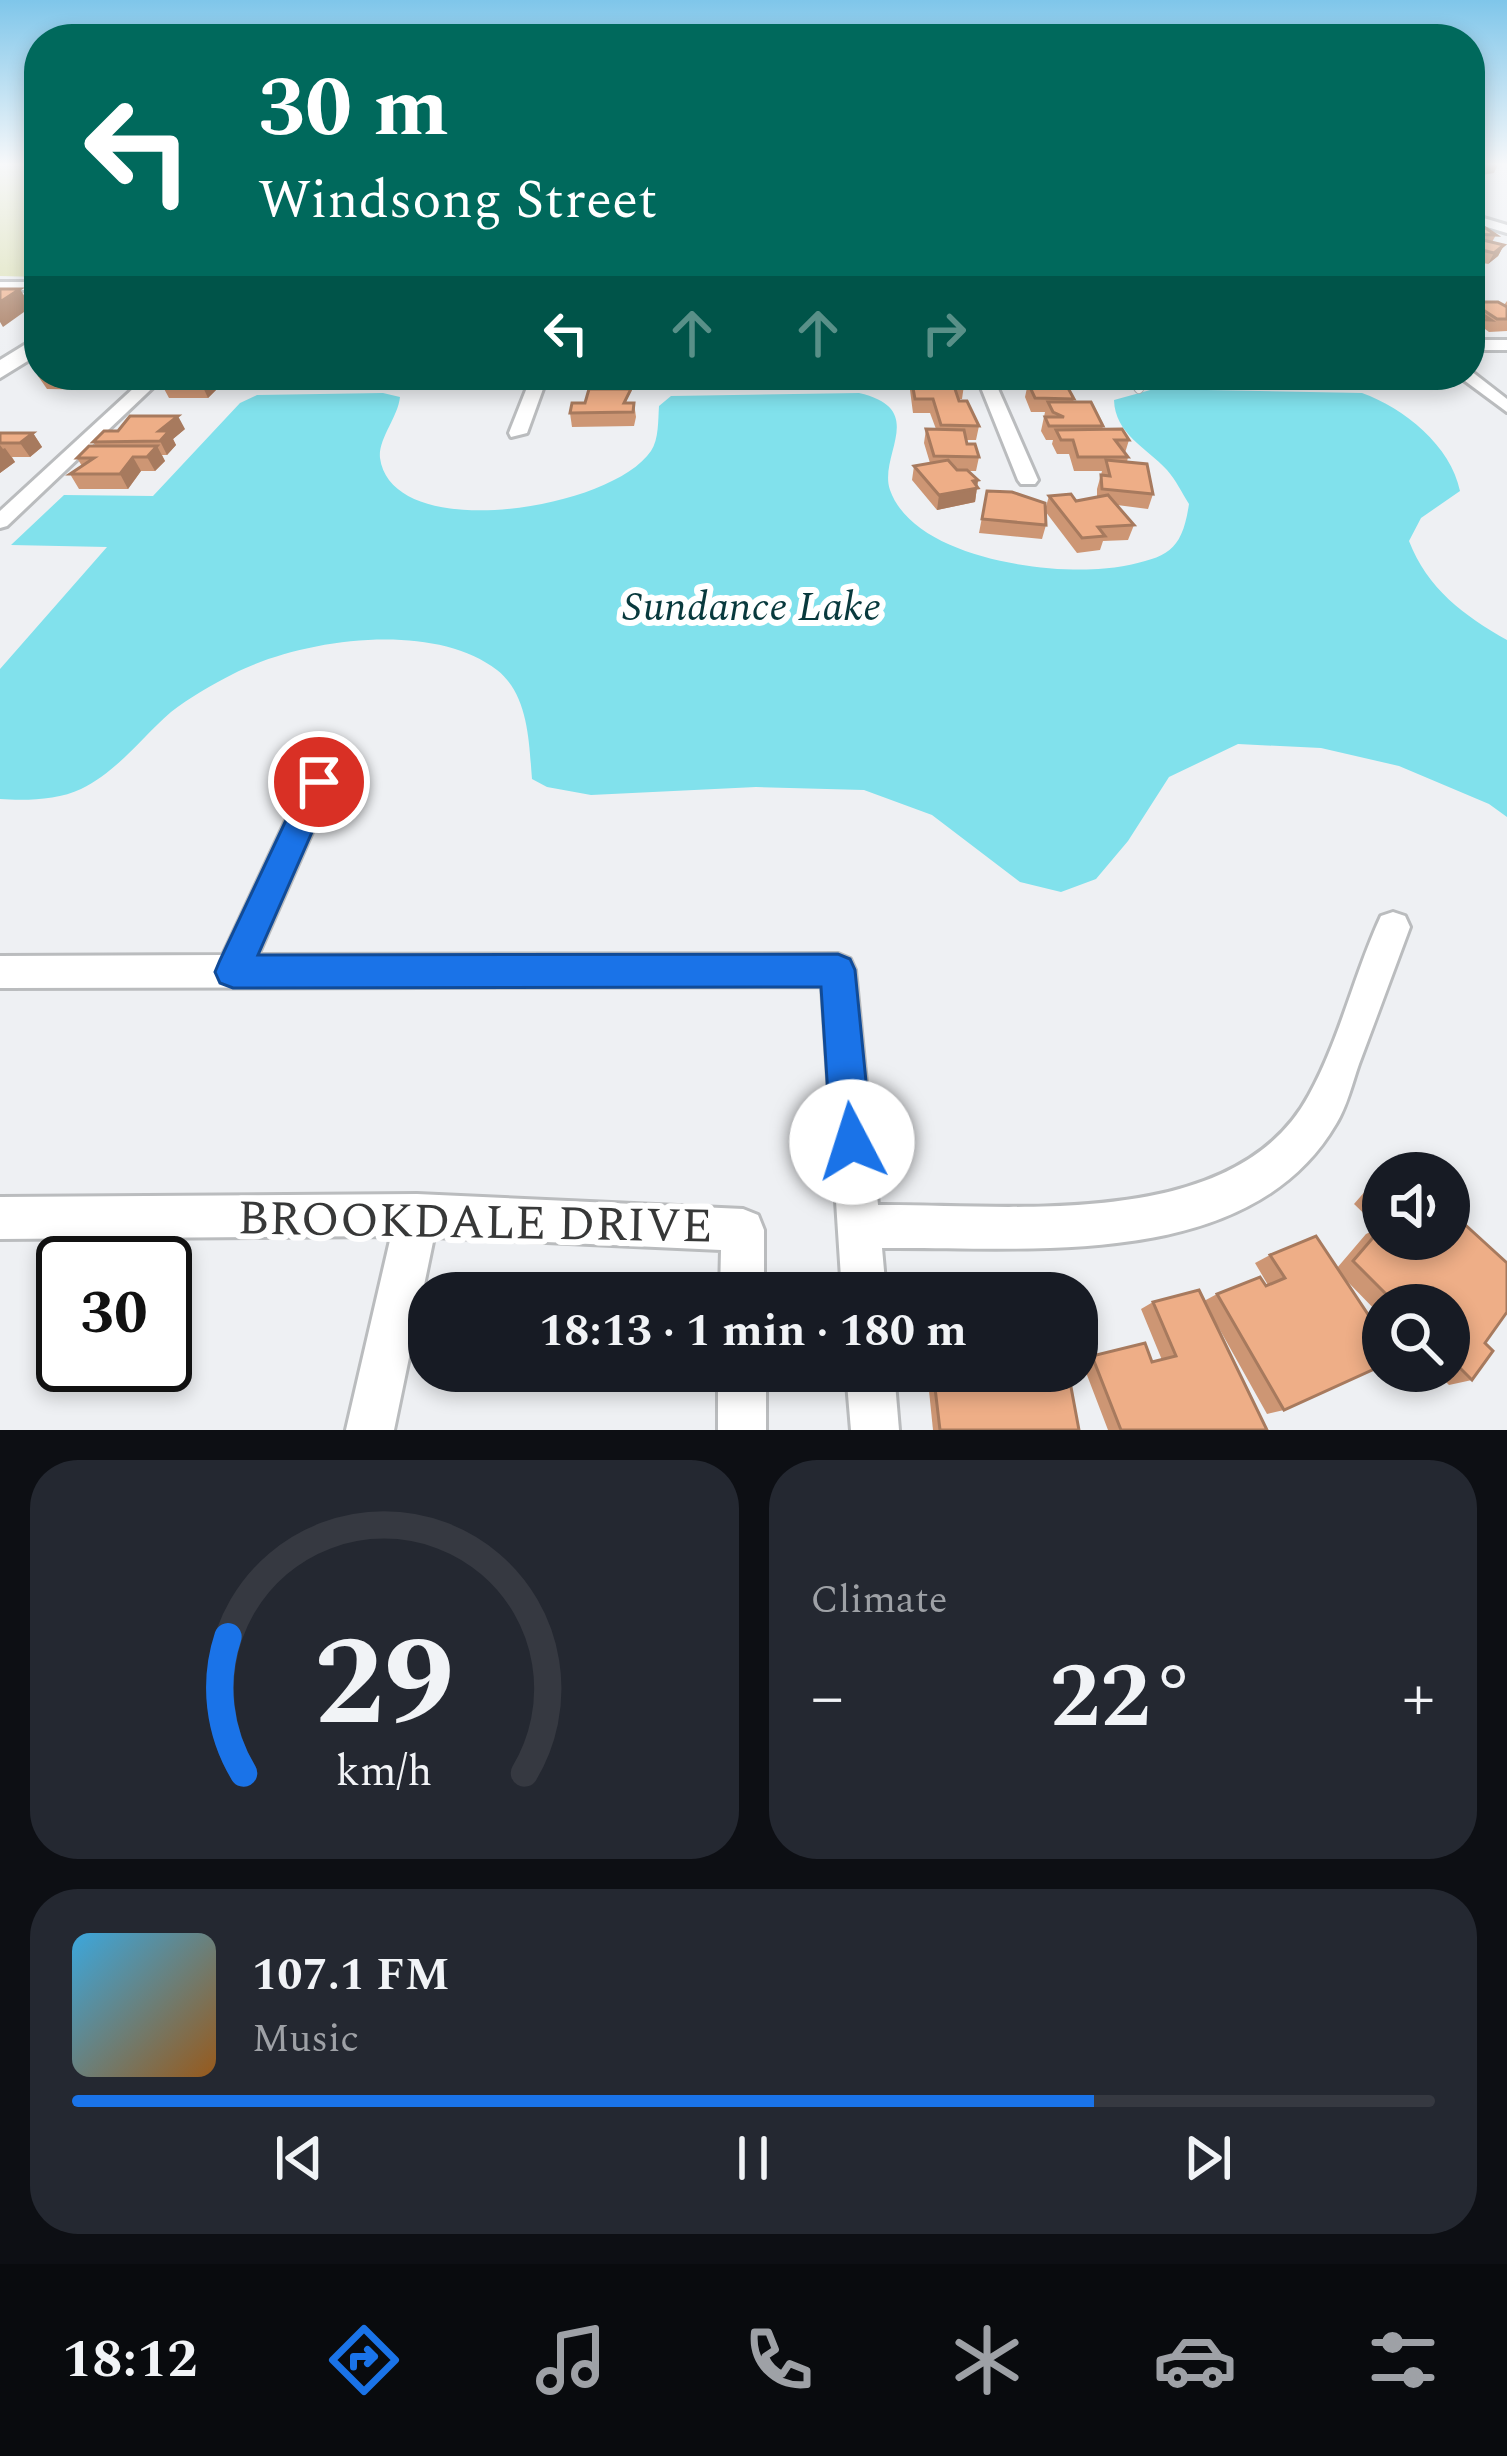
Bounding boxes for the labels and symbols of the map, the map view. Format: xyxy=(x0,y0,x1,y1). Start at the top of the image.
water label: Sundance Lake xyxy=(623,576,881,639)
pin xyxy=(268,731,370,833)
position arrow xyxy=(789,1079,915,1205)
street label: BROOKDALE DRIVE xyxy=(237,1182,713,1264)
speed limit sign: 30 xyxy=(36,1236,192,1392)

